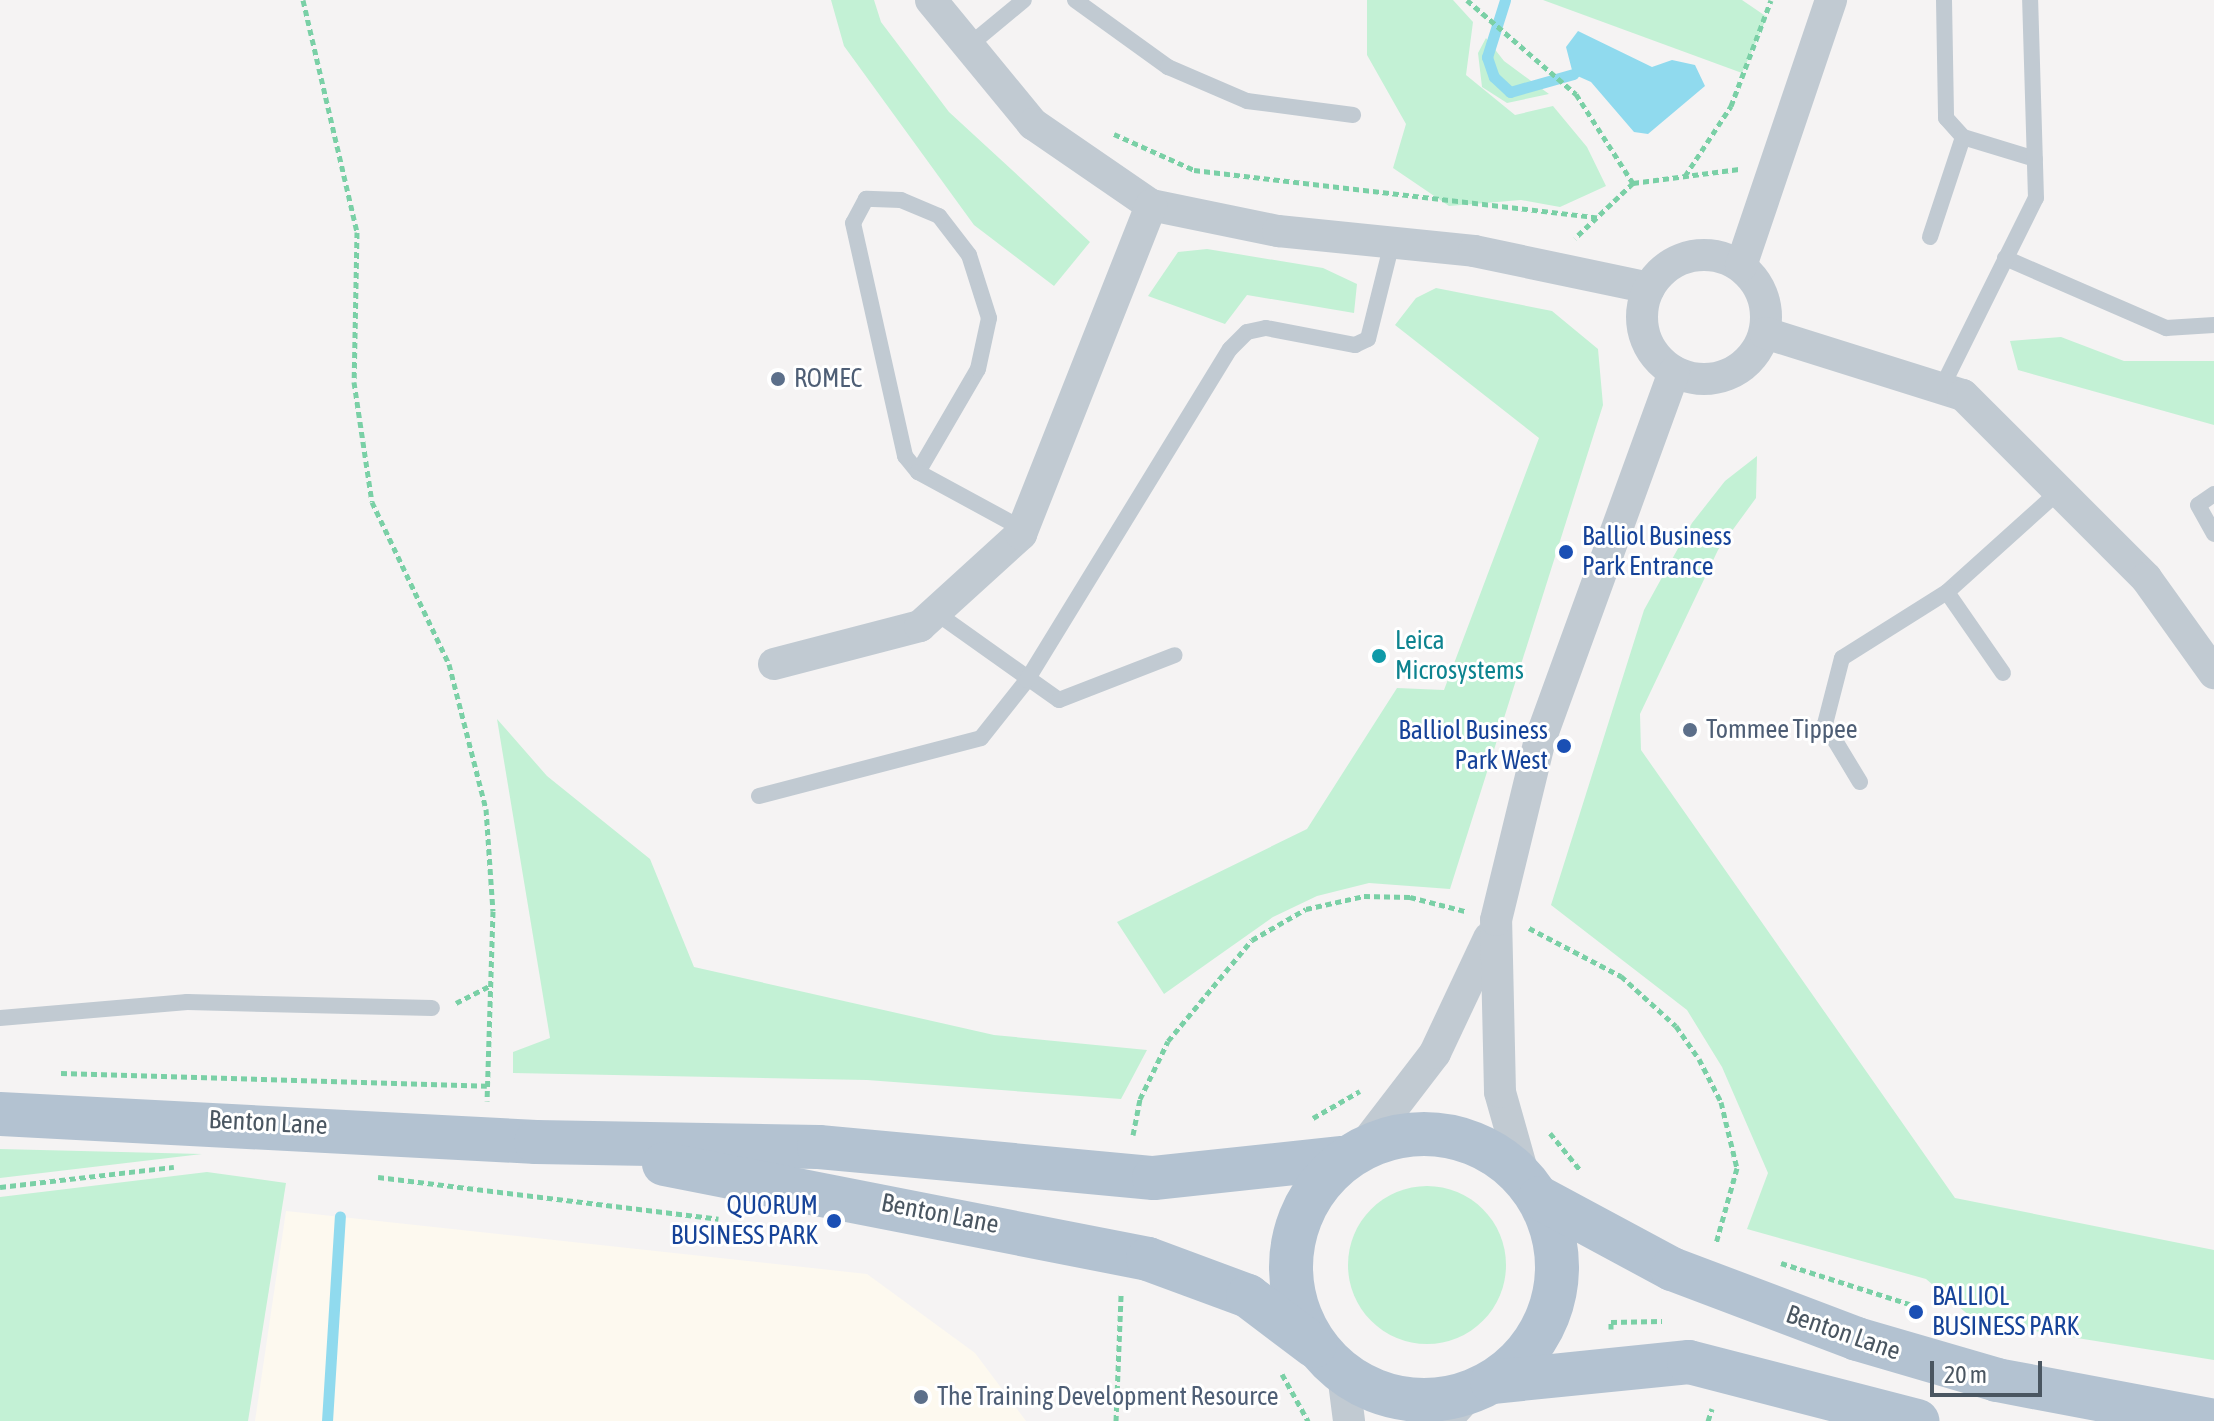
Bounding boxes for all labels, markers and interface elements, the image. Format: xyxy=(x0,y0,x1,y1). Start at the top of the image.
place label: ROMEC xyxy=(794,363,862,395)
marker: ROMEC xyxy=(769,370,787,388)
place label: Balliol Business Park Entrance xyxy=(1582,521,1732,582)
marker: Balliol Business Park Entrance xyxy=(1557,543,1575,561)
place label: Leica Microsystems xyxy=(1395,625,1524,686)
marker: Leica Microsystems xyxy=(1370,647,1388,665)
place label: Tommee Tippee xyxy=(1706,714,1858,746)
place label: Balliol Business Park West xyxy=(1398,715,1548,776)
marker: Tommee Tippee xyxy=(1681,721,1699,739)
marker: Balliol Business Park West xyxy=(1555,737,1573,755)
street label: Benton Lane xyxy=(208,1104,328,1142)
street label: Benton Lane xyxy=(879,1187,1001,1241)
place label: QUORUM BUSINESS PARK xyxy=(671,1190,818,1252)
marker: QUORUM BUSINESS PARK xyxy=(825,1212,843,1230)
place label: BALLIOL BUSINESS PARK xyxy=(1932,1281,2079,1342)
street label: Benton Lane xyxy=(1782,1299,1904,1367)
marker: BALLIOL BUSINESS PARK xyxy=(1907,1303,1925,1321)
scale bar xyxy=(1934,1345,2046,1395)
text: 20 m xyxy=(1944,1361,1987,1388)
place label: The Training Development Resource xyxy=(937,1381,1278,1413)
marker: The Training Development Resource xyxy=(912,1388,930,1406)

